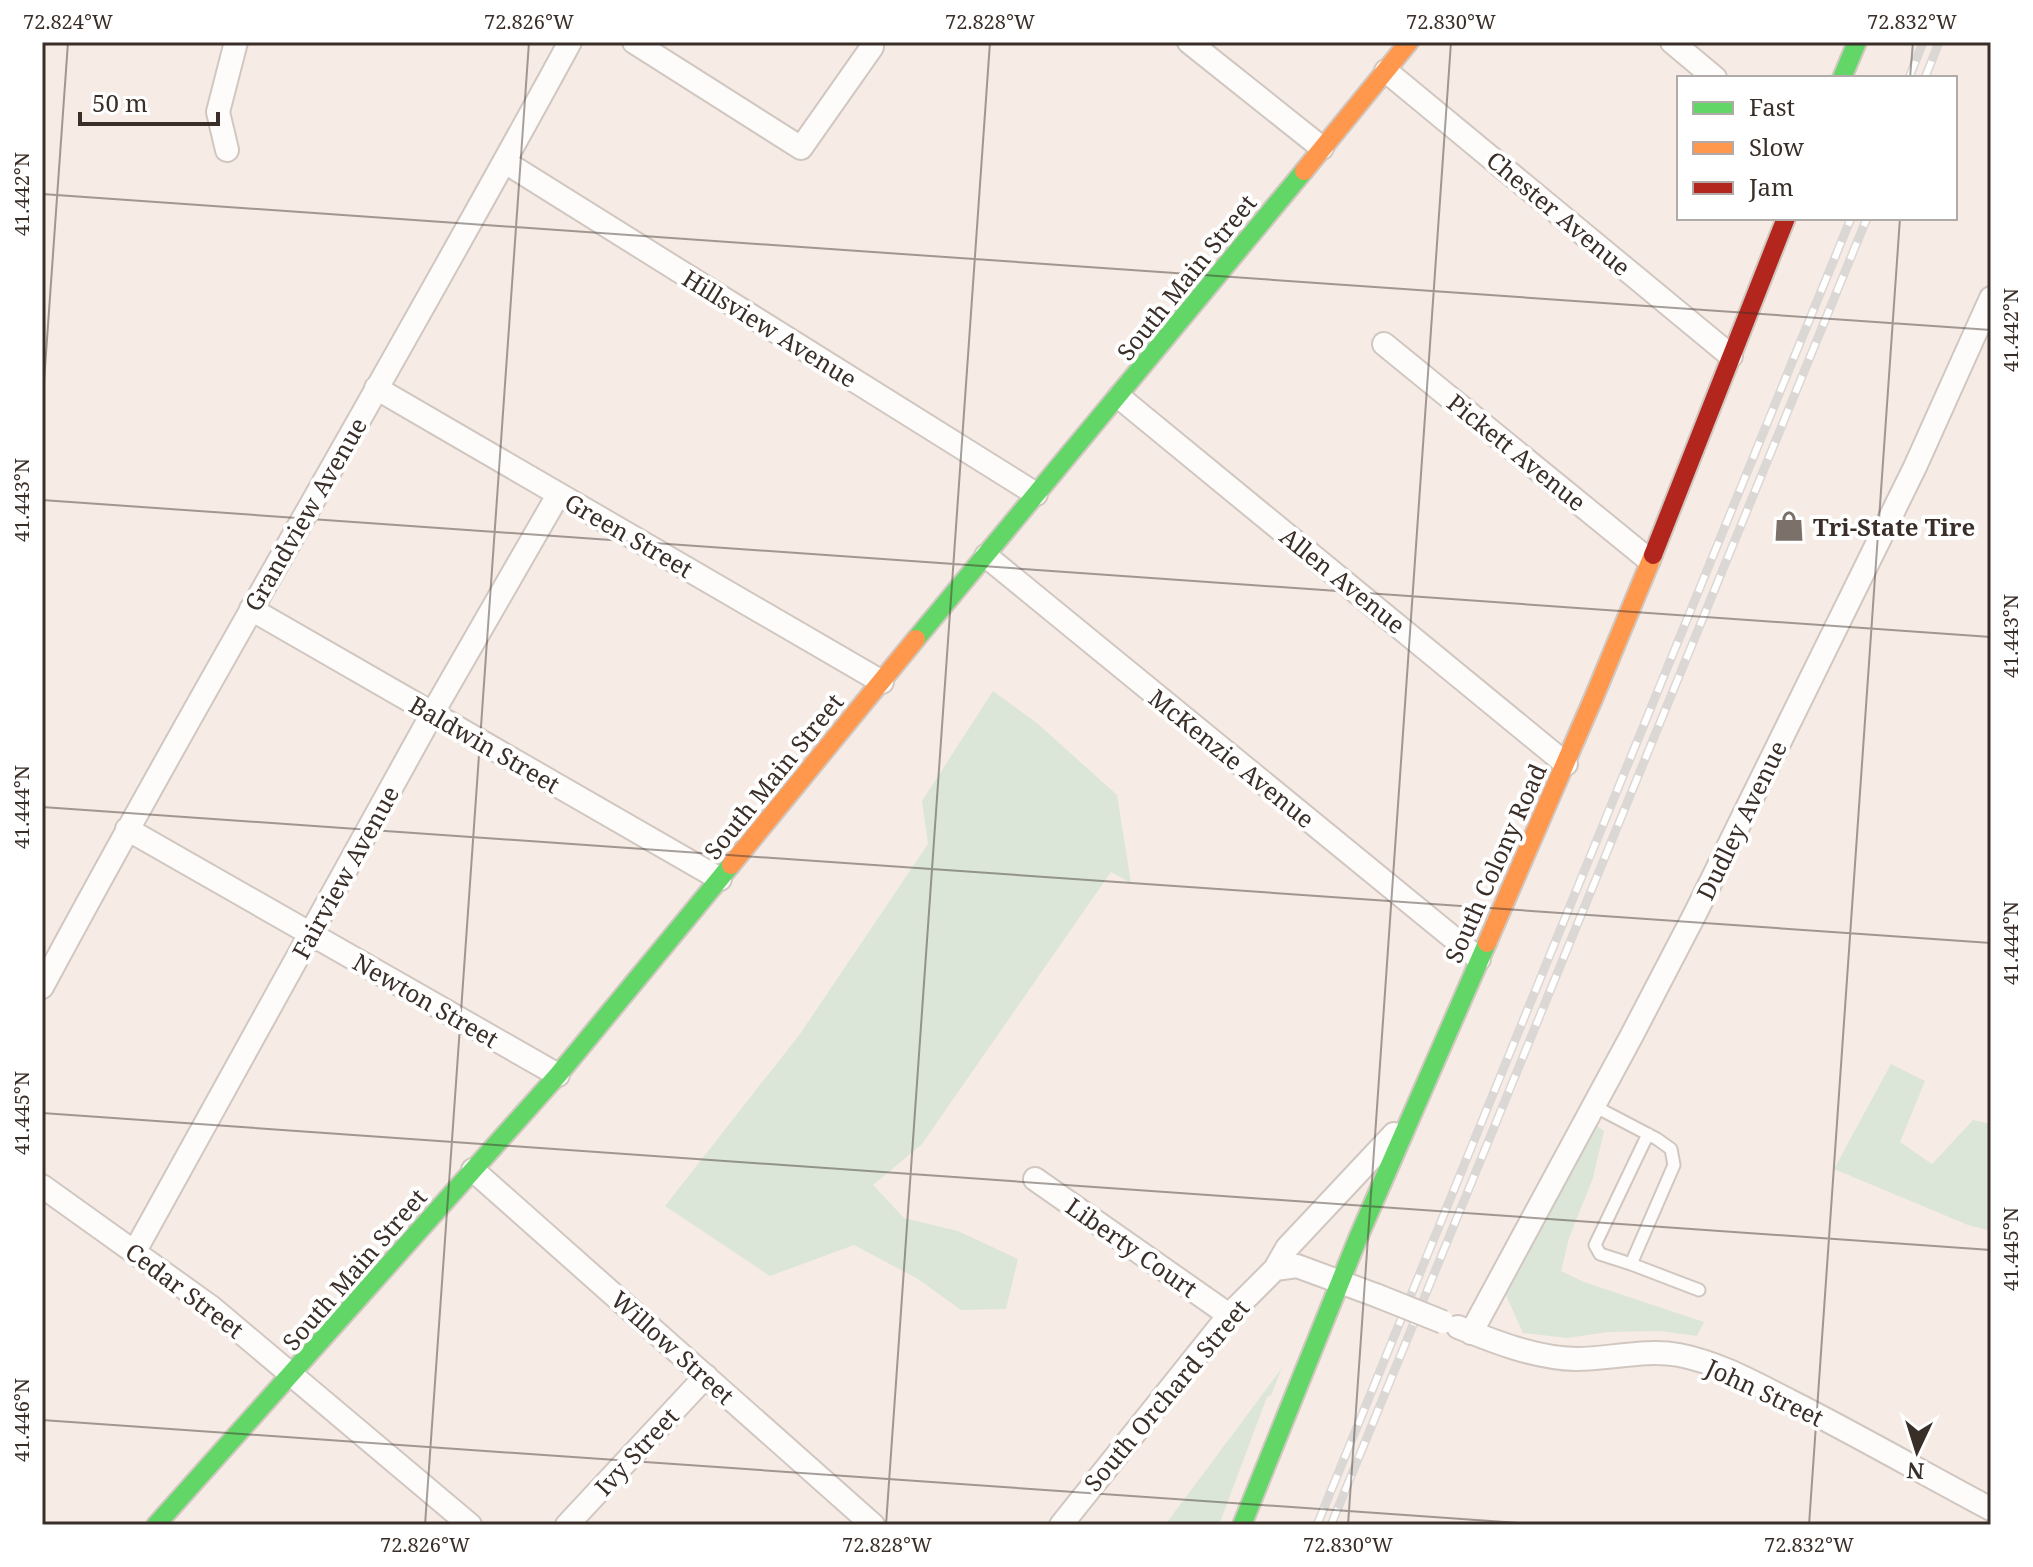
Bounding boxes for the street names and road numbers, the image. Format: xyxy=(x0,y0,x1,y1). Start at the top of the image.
street label: Chester Avenue xyxy=(1480,143,1638,283)
street label: South Main Street xyxy=(1109,187,1263,367)
street label: Hillsview Avenue xyxy=(677,261,863,395)
street label: Pickett Avenue xyxy=(1441,386,1593,518)
street label: Grandview Avenue xyxy=(236,411,374,617)
street label: Green Street xyxy=(559,485,699,585)
street label: Allen Avenue xyxy=(1273,519,1413,641)
street label: McKenzie Avenue xyxy=(1142,681,1322,835)
street label: South Main Street xyxy=(696,686,850,866)
street label: Baldwin Street xyxy=(404,688,566,800)
street label: Dudley Avenue xyxy=(1688,735,1794,905)
street label: South Colony Road xyxy=(1436,758,1554,968)
street label: Fairview Avenue xyxy=(284,780,406,964)
street label: Newton Street xyxy=(347,945,505,1055)
street label: South Main Street xyxy=(274,1181,434,1357)
street label: Liberty Court xyxy=(1060,1190,1204,1304)
street label: Cedar Street xyxy=(119,1235,251,1345)
street label: Willow Street xyxy=(604,1283,742,1411)
street label: South Orchard Street xyxy=(1076,1292,1256,1498)
street label: John Street xyxy=(1700,1350,1829,1434)
street label: Ivy Street xyxy=(587,1400,685,1502)

